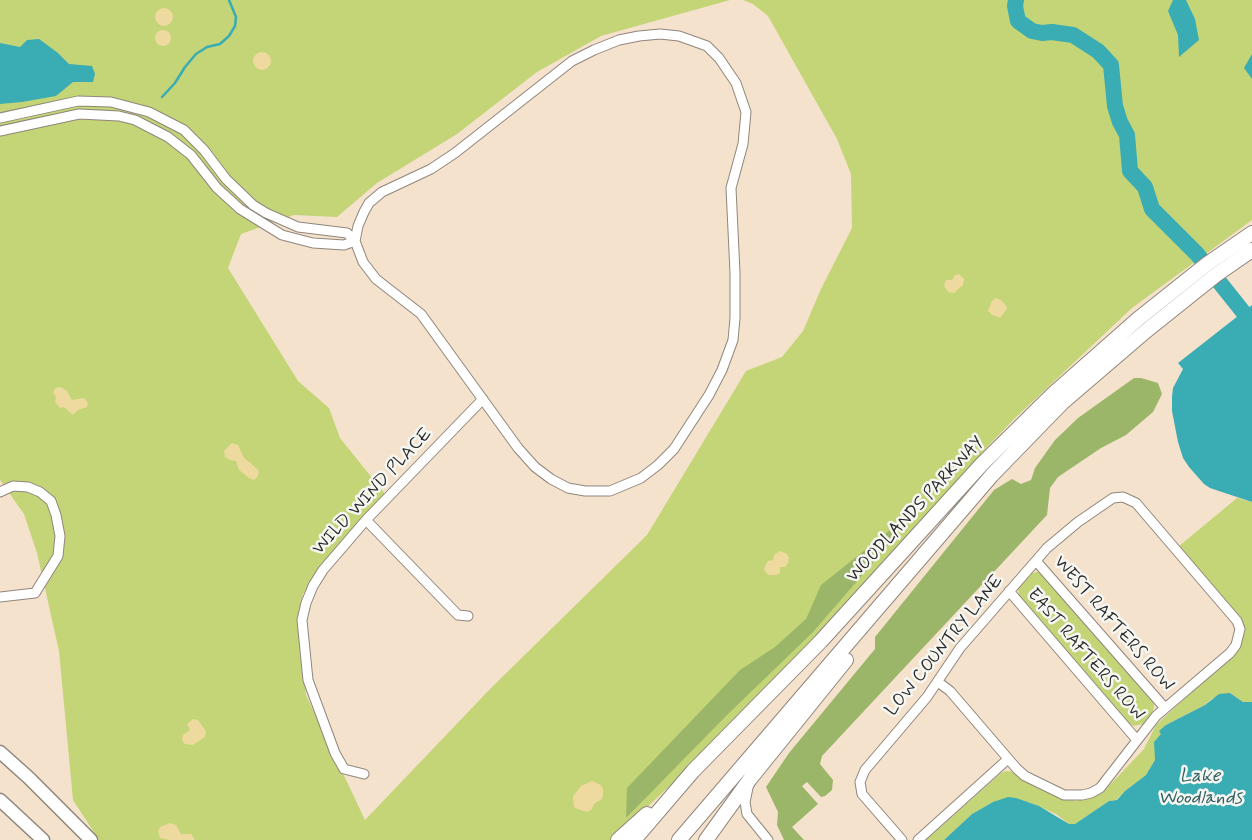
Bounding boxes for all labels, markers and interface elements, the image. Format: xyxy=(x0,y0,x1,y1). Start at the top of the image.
street label: WILD WIND PLACE xyxy=(309,424,437,560)
street label: WOODLANDS PARKWAY xyxy=(843,433,989,587)
street label: WEST RAFTERS ROW xyxy=(1048,552,1178,696)
street label: LOW COUNTRY LANE xyxy=(881,571,1009,721)
street label: EAST RAFTERS ROW xyxy=(1022,585,1148,725)
water label: Lake Woodlands xyxy=(1158,766,1242,810)

